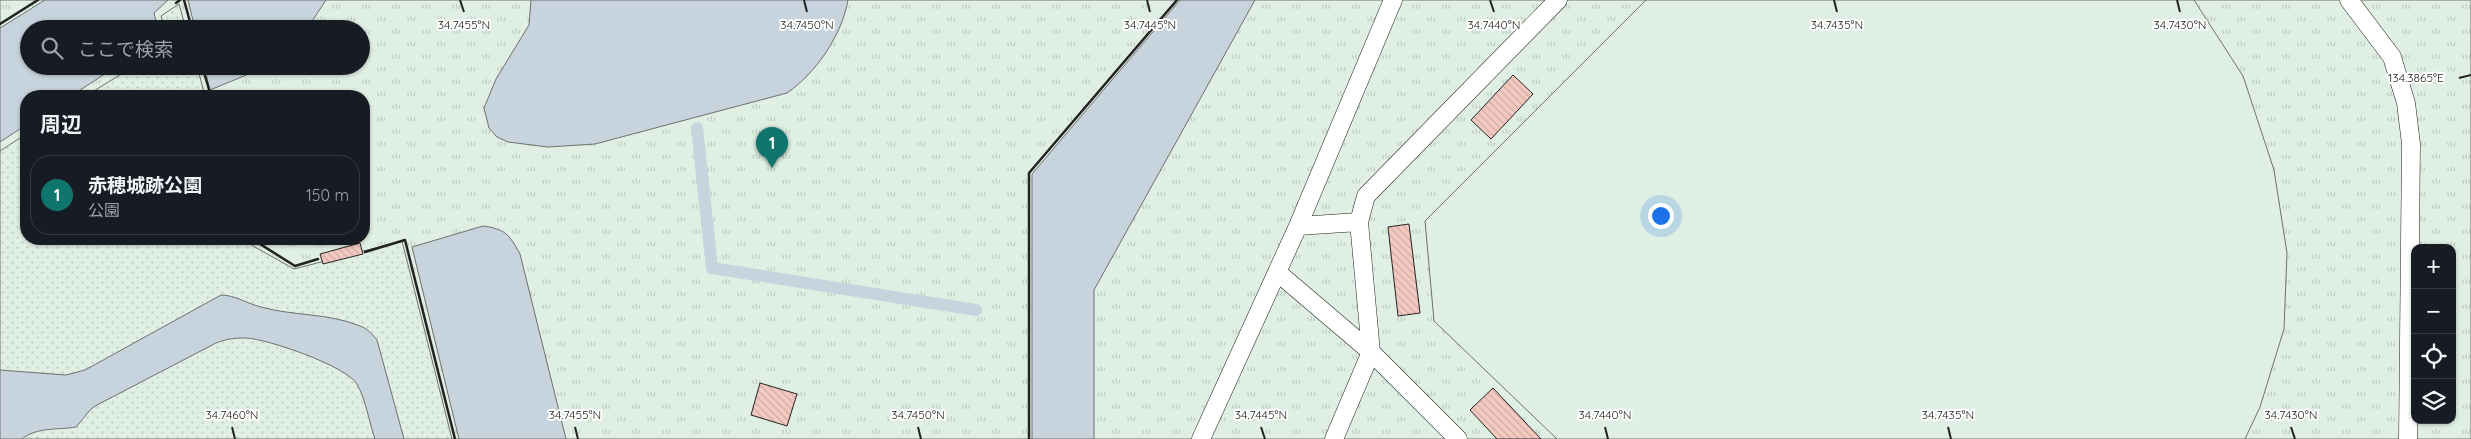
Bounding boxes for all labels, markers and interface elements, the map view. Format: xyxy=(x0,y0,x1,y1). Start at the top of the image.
text: 34.7455°N xyxy=(438,17,490,32)
text: 34.7450°N xyxy=(780,17,834,32)
text: 34.7445°N xyxy=(1124,17,1176,32)
text: 34.7440°N xyxy=(1468,17,1520,32)
text: 34.7435°N xyxy=(1811,17,1863,32)
text: 34.7430°N xyxy=(2154,17,2206,32)
search box xyxy=(20,20,370,75)
icon: search xyxy=(38,34,66,62)
text: ここで検索 xyxy=(78,37,173,61)
text: 134.3865°E xyxy=(2388,70,2444,85)
text: 周辺 xyxy=(40,111,82,137)
pin: 1 xyxy=(756,127,788,168)
text: 赤穂城跡公園 xyxy=(88,173,202,197)
text: 1 xyxy=(54,185,60,205)
text: 150 m xyxy=(306,185,349,205)
text: 公園 xyxy=(88,200,120,220)
your location xyxy=(1648,203,1674,229)
map controls xyxy=(2411,244,2456,424)
button: + xyxy=(2411,244,2456,289)
button: − xyxy=(2411,289,2456,334)
button: locate xyxy=(2411,334,2456,379)
button: layers xyxy=(2411,379,2456,424)
text: 34.7460°N xyxy=(205,407,259,422)
text: 34.7455°N xyxy=(549,407,601,422)
text: 34.7450°N xyxy=(891,407,945,422)
text: 34.7445°N xyxy=(1235,407,1287,422)
text: 34.7440°N xyxy=(1579,407,1631,422)
text: 34.7435°N xyxy=(1922,407,1974,422)
text: 34.7430°N xyxy=(2265,407,2317,422)

